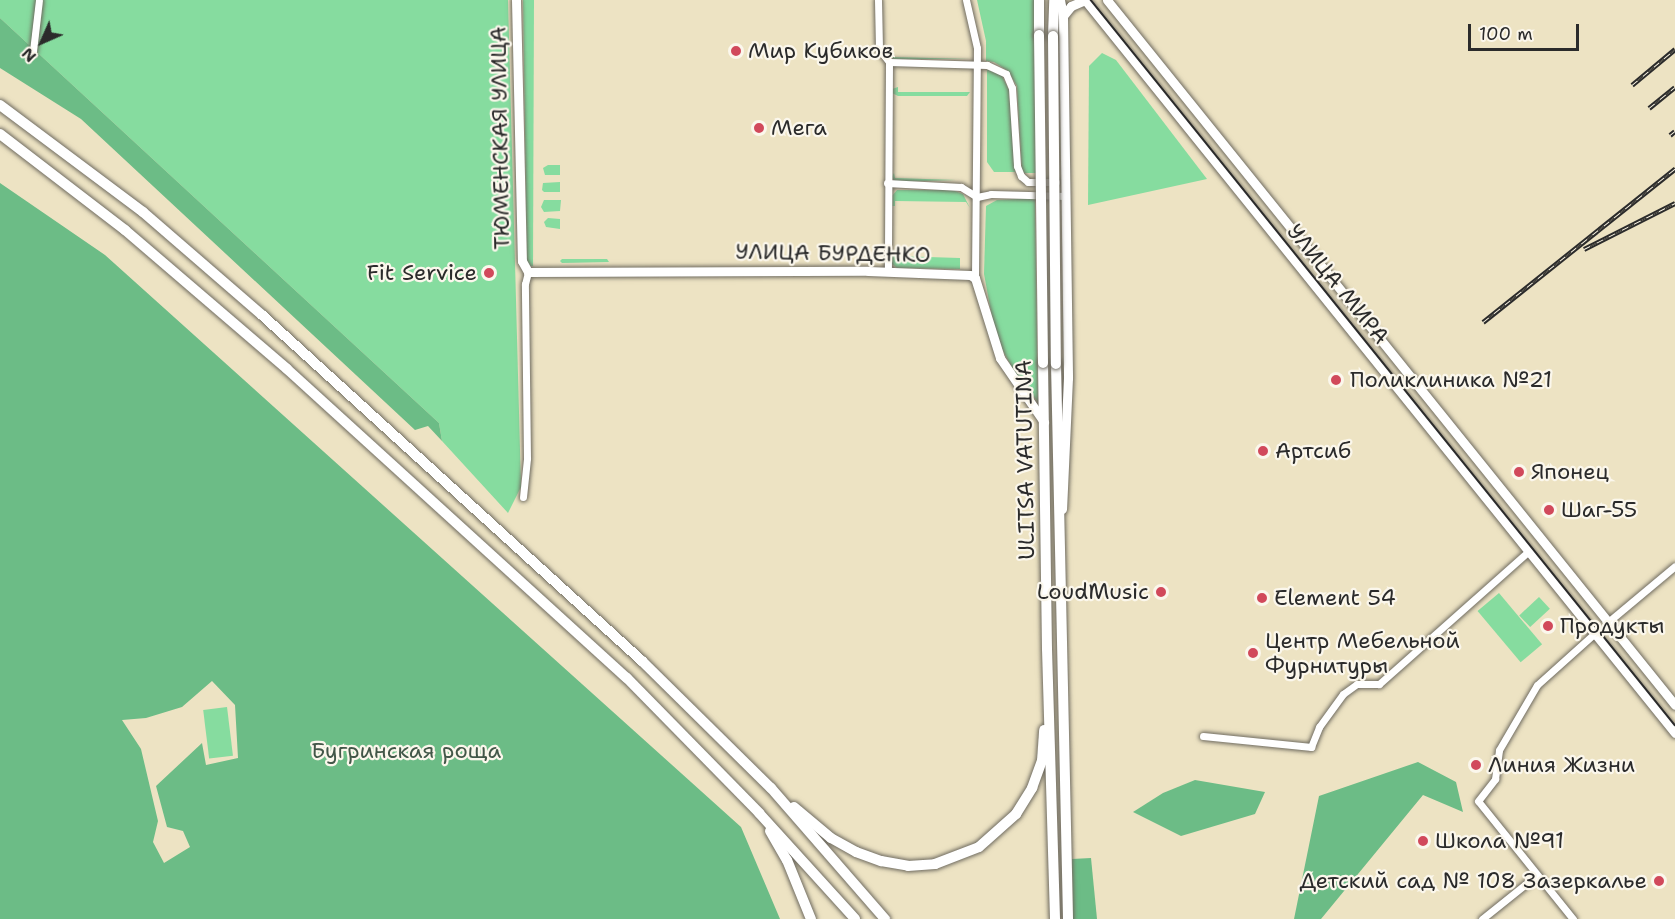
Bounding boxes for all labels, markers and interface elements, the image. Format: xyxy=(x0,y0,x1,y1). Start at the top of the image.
north arrow xyxy=(12,12,72,72)
scale bar xyxy=(1471,12,1582,50)
text: 100 m xyxy=(1479,22,1533,46)
street label: ТЮМЕНСКАЯ УЛИЦА xyxy=(485,26,515,250)
place label: Мир Кубиков xyxy=(748,38,893,64)
text: N xyxy=(17,43,41,67)
marker: Мир Кубиков xyxy=(729,44,743,58)
place label: Мега xyxy=(771,115,827,141)
marker: Мега xyxy=(752,121,766,135)
street label: УЛИЦА МИРА xyxy=(1281,219,1395,349)
street label: УЛИЦА БУРДЕНКО xyxy=(735,238,931,268)
place label: Fit Service xyxy=(367,260,477,286)
marker: Fit Service xyxy=(482,266,496,280)
street label: ULITSA VATUTINA xyxy=(1010,360,1040,560)
place label: Поликлиника №21 xyxy=(1350,367,1552,393)
marker: Поликлиника №21 xyxy=(1327,371,1345,389)
place label: Артсиб xyxy=(1275,438,1351,464)
marker: Артсиб xyxy=(1256,444,1270,458)
place label: Японец xyxy=(1531,459,1609,485)
marker: Японец xyxy=(1512,465,1526,479)
place label: Шаг-55 xyxy=(1561,497,1637,523)
marker: Шаг-55 xyxy=(1542,503,1556,517)
place label: LoudMusic xyxy=(1037,579,1149,605)
marker: LoudMusic xyxy=(1154,585,1168,599)
place label: Element 54 xyxy=(1274,585,1396,611)
marker: Element 54 xyxy=(1255,591,1269,605)
place label: Продукты xyxy=(1560,613,1665,639)
marker: Продукты xyxy=(1541,619,1555,633)
place label: Центр Мебельной Фурнитуры xyxy=(1265,627,1460,678)
marker: Центр Мебельной Фурнитуры xyxy=(1246,646,1260,660)
park label: Бугринская роща xyxy=(311,738,501,764)
place label: Линия Жизни xyxy=(1488,752,1635,778)
marker: Линия Жизни xyxy=(1469,758,1483,772)
place label: Школа №91 xyxy=(1435,828,1564,854)
marker: Школа №91 xyxy=(1416,834,1430,848)
place label: Детский сад № 108 Зазеркалье xyxy=(1300,868,1647,894)
marker: Детский сад № 108 Зазеркалье xyxy=(1652,874,1666,888)

